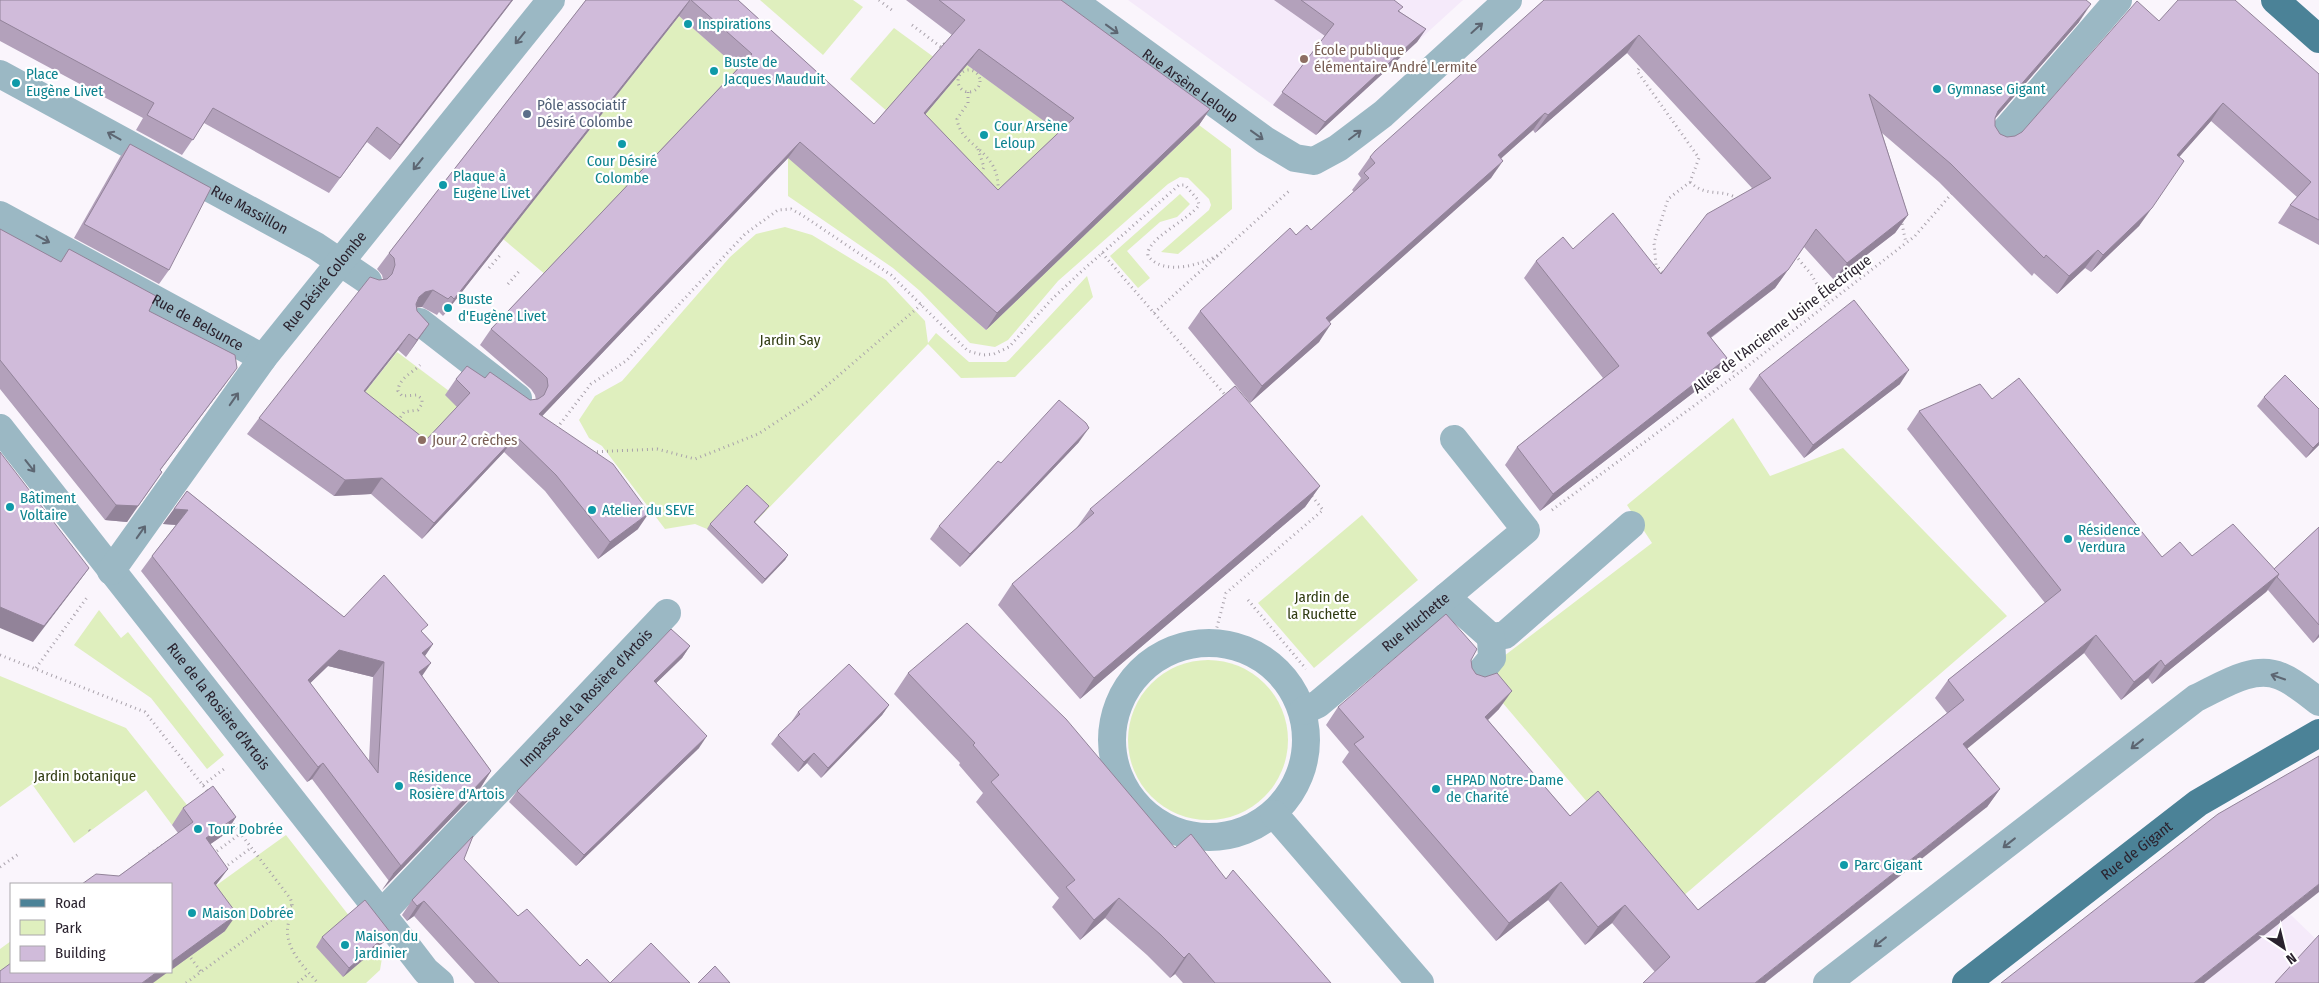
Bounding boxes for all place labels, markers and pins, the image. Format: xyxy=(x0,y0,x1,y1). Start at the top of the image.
place label: Inspirations xyxy=(698,15,771,33)
marker: Inspirations xyxy=(682,18,694,30)
place label: École publique élémentaire André Lermite xyxy=(1314,41,1477,76)
place label: Buste de Jacques Mauduit xyxy=(724,53,825,88)
marker: École publique élémentaire André Lermite xyxy=(1298,53,1310,65)
place label: Place Eugène Livet xyxy=(26,65,103,100)
marker: Buste de Jacques Mauduit xyxy=(708,65,720,77)
marker: Place Eugène Livet xyxy=(10,77,22,89)
place label: Gymnase Gigant xyxy=(1947,80,2046,98)
marker: Gymnase Gigant xyxy=(1931,83,1943,95)
place label: Pôle associatif Désiré Colombe xyxy=(537,96,633,131)
marker: Pôle associatif Désiré Colombe xyxy=(521,108,533,120)
place label: Cour Arsène Leloup xyxy=(994,117,1068,152)
marker: Cour Arsène Leloup xyxy=(978,129,990,141)
marker: Cour Désiré Colombe xyxy=(616,138,628,150)
place label: Cour Désiré Colombe xyxy=(587,152,657,187)
place label: Plaque à Eugène Livet xyxy=(453,167,530,202)
marker: Plaque à Eugène Livet xyxy=(437,179,449,191)
place label: Buste d'Eugène Livet xyxy=(458,290,546,325)
marker: Buste d'Eugène Livet xyxy=(442,302,454,314)
place label: Jour 2 crèches xyxy=(432,431,518,449)
marker: Jour 2 crèches xyxy=(416,434,428,446)
place label: Bâtiment Voltaire xyxy=(20,489,76,524)
marker: Bâtiment Voltaire xyxy=(4,501,16,513)
place label: Atelier du SEVE xyxy=(602,501,694,519)
marker: Atelier du SEVE xyxy=(586,504,598,516)
place label: Résidence Verdura xyxy=(2078,521,2140,556)
marker: Résidence Verdura xyxy=(2062,533,2074,545)
place label: Résidence Rosière d'Artois xyxy=(409,768,505,803)
place label: EHPAD Notre-Dame de Charité xyxy=(1446,771,1564,806)
marker: Résidence Rosière d'Artois xyxy=(393,780,405,792)
marker: EHPAD Notre-Dame de Charité xyxy=(1430,783,1442,795)
place label: Tour Dobrée xyxy=(208,820,283,838)
marker: Tour Dobrée xyxy=(192,823,204,835)
place label: Parc Gigant xyxy=(1854,856,1923,874)
marker: Parc Gigant xyxy=(1838,859,1850,871)
place label: Maison Dobrée xyxy=(202,904,294,922)
marker: Maison Dobrée xyxy=(186,907,198,919)
place label: Maison du jardinier xyxy=(354,927,418,962)
marker: Maison du jardinier xyxy=(339,939,351,951)

